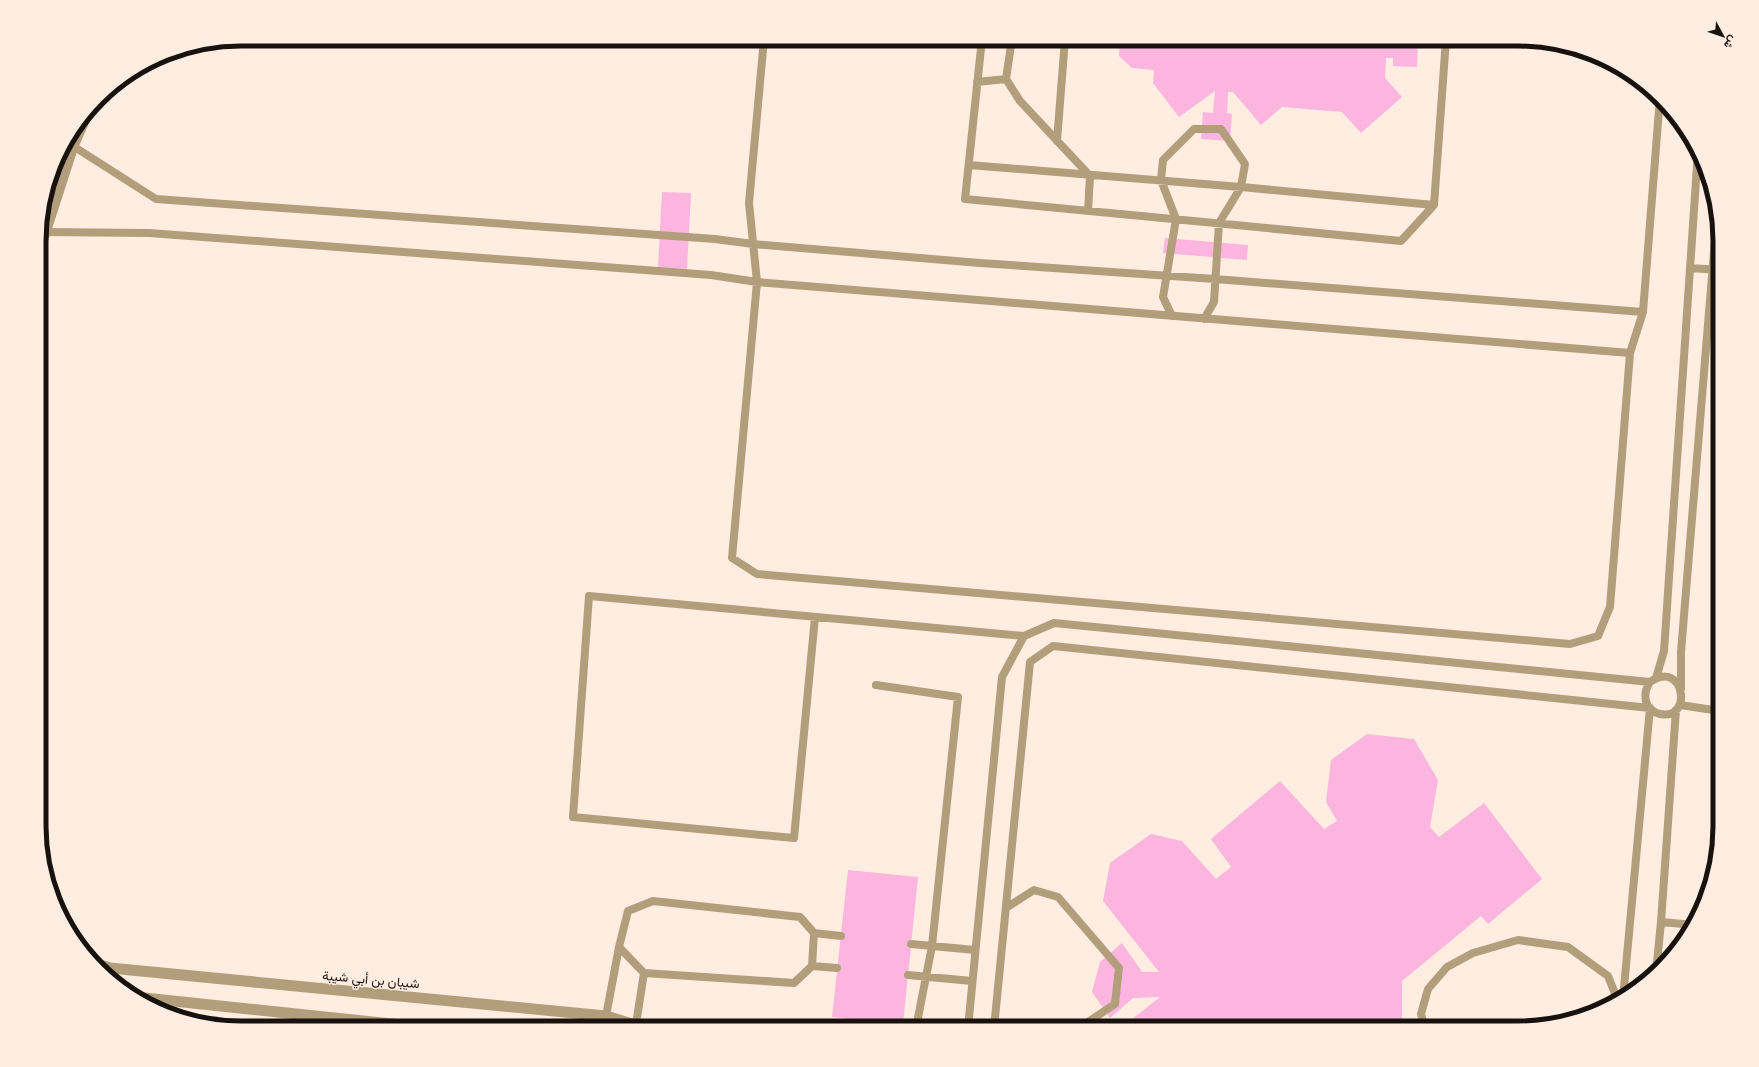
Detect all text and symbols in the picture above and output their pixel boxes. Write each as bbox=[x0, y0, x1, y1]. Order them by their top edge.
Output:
north arrow bbox=[1703, 16, 1743, 56]
text: ش bbox=[1721, 33, 1740, 52]
street label: شيبان بن أبي شيبة bbox=[321, 967, 420, 994]

